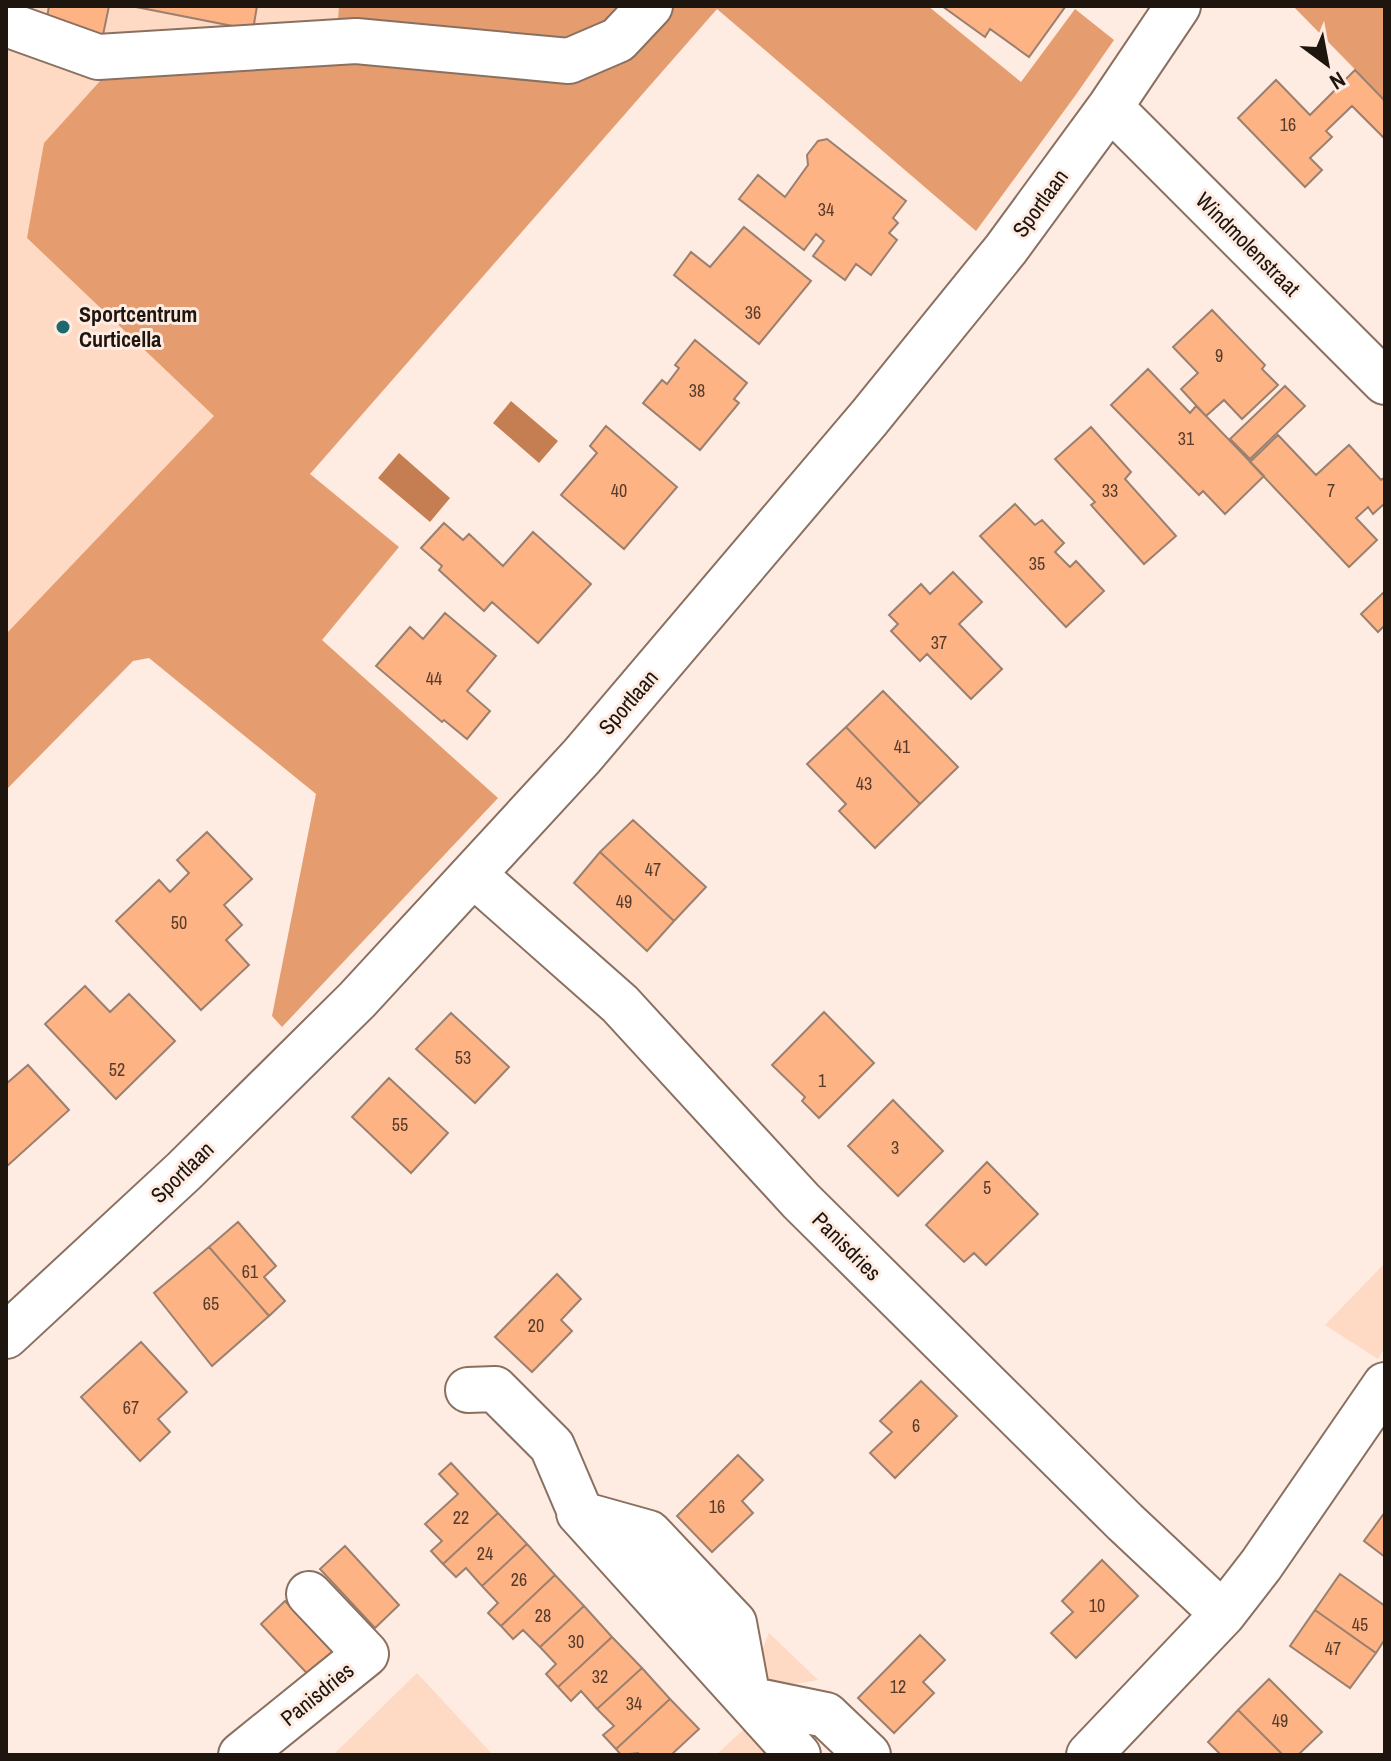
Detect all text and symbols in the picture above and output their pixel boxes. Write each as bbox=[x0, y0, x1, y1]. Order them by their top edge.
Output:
north arrow bbox=[1287, 24, 1367, 104]
text: N bbox=[1324, 65, 1351, 97]
house number: 16 bbox=[1280, 112, 1296, 137]
street label: Sportlaan bbox=[1005, 163, 1075, 243]
street label: Windmolenstraat bbox=[1189, 185, 1307, 303]
house number: 34 bbox=[818, 197, 834, 222]
place label: Sportcentrum Curticella bbox=[79, 299, 197, 354]
house number: 36 bbox=[745, 300, 761, 325]
marker: Sportcentrum Curticella bbox=[54, 318, 72, 336]
house number: 9 bbox=[1215, 343, 1223, 368]
house number: 38 bbox=[689, 378, 705, 403]
house number: 31 bbox=[1178, 426, 1195, 451]
house number: 40 bbox=[611, 478, 627, 503]
house number: 33 bbox=[1102, 478, 1118, 503]
house number: 7 bbox=[1327, 478, 1335, 503]
house number: 35 bbox=[1029, 551, 1045, 576]
house number: 37 bbox=[931, 630, 947, 655]
street label: Sportlaan bbox=[591, 663, 665, 741]
house number: 44 bbox=[426, 666, 442, 691]
house number: 41 bbox=[894, 734, 911, 759]
house number: 43 bbox=[856, 771, 872, 796]
house number: 47 bbox=[645, 857, 661, 882]
house number: 49 bbox=[616, 889, 632, 914]
house number: 50 bbox=[171, 910, 187, 935]
house number: 53 bbox=[455, 1045, 471, 1070]
house number: 52 bbox=[109, 1057, 125, 1082]
house number: 1 bbox=[818, 1068, 827, 1093]
house number: 55 bbox=[392, 1112, 408, 1137]
street label: Sportlaan bbox=[144, 1134, 220, 1210]
house number: 3 bbox=[891, 1135, 899, 1160]
house number: 5 bbox=[983, 1175, 991, 1200]
street label: Panisdries bbox=[806, 1205, 888, 1287]
house number: 61 bbox=[242, 1259, 259, 1284]
house number: 65 bbox=[203, 1291, 219, 1316]
house number: 20 bbox=[528, 1313, 544, 1338]
house number: 67 bbox=[123, 1395, 139, 1420]
house number: 6 bbox=[912, 1413, 920, 1438]
house number: 16 bbox=[709, 1494, 725, 1519]
house number: 22 bbox=[453, 1505, 469, 1530]
house number: 24 bbox=[477, 1541, 493, 1566]
house number: 26 bbox=[511, 1567, 527, 1592]
house number: 10 bbox=[1089, 1593, 1105, 1618]
house number: 28 bbox=[535, 1603, 551, 1628]
house number: 45 bbox=[1352, 1612, 1368, 1637]
house number: 30 bbox=[568, 1629, 584, 1654]
house number: 47 bbox=[1325, 1636, 1341, 1661]
street label: Panisdries bbox=[274, 1655, 360, 1733]
house number: 32 bbox=[592, 1664, 608, 1689]
house number: 12 bbox=[890, 1674, 906, 1699]
house number: 34 bbox=[626, 1691, 642, 1716]
house number: 49 bbox=[1272, 1708, 1288, 1733]

